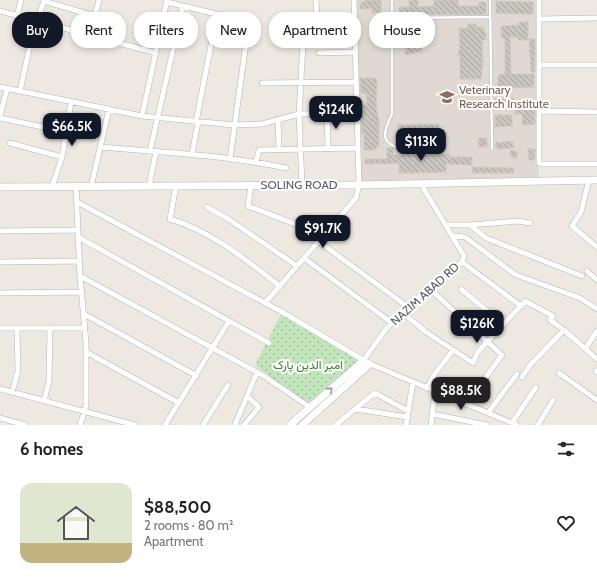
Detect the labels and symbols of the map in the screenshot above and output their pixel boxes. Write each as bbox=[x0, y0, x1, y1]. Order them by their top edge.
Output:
place label: Veterinary Research Institute bbox=[459, 82, 549, 111]
school or university icon: Veterinary Research Institute bbox=[438, 88, 456, 106]
pin: $124K bbox=[308, 96, 364, 130]
pin: $66.5K bbox=[39, 113, 105, 147]
pin: $113K bbox=[393, 128, 449, 162]
street label: SOLING ROAD bbox=[261, 177, 338, 192]
pin: $91.7K bbox=[290, 215, 356, 249]
street label: NAZIM ABAD RD bbox=[387, 259, 462, 328]
pin: $126K bbox=[449, 310, 505, 344]
park label: امیر الدین پارک bbox=[273, 357, 343, 373]
pin: $88.5K bbox=[428, 377, 494, 411]
one-way arrow bbox=[325, 387, 332, 394]

